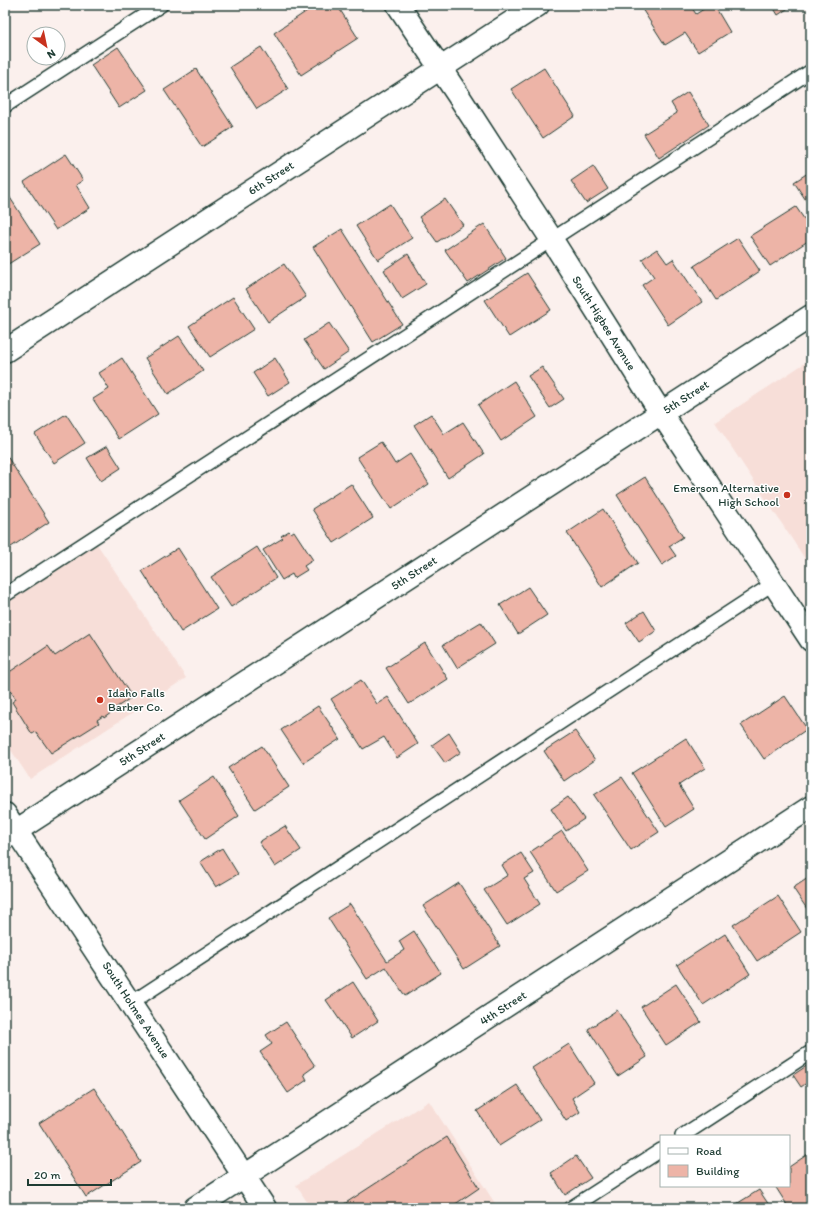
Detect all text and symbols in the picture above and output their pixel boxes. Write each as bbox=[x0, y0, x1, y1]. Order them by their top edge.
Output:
north arrow bbox=[26, 26, 66, 66]
text: N bbox=[45, 46, 58, 61]
street label: 6th Street bbox=[246, 158, 297, 198]
street label: South Higbee Avenue bbox=[569, 273, 639, 373]
street label: 5th Street bbox=[661, 377, 712, 417]
place label: Emerson Alternative High School bbox=[673, 481, 780, 509]
marker: Emerson Alternative High School bbox=[782, 490, 792, 500]
street label: 5th Street bbox=[389, 553, 440, 593]
place label: Idaho Falls Barber Co. bbox=[108, 686, 165, 714]
marker: Idaho Falls Barber Co. bbox=[95, 695, 105, 705]
street label: 5th Street bbox=[117, 729, 168, 769]
street label: South Holmes Avenue bbox=[99, 959, 173, 1061]
street label: 4th Street bbox=[477, 988, 529, 1028]
legend bbox=[660, 1135, 790, 1187]
text: Road bbox=[696, 1144, 722, 1158]
scale bar bbox=[28, 1161, 111, 1187]
text: Building bbox=[696, 1164, 740, 1178]
text: 20 m bbox=[34, 1168, 61, 1182]

